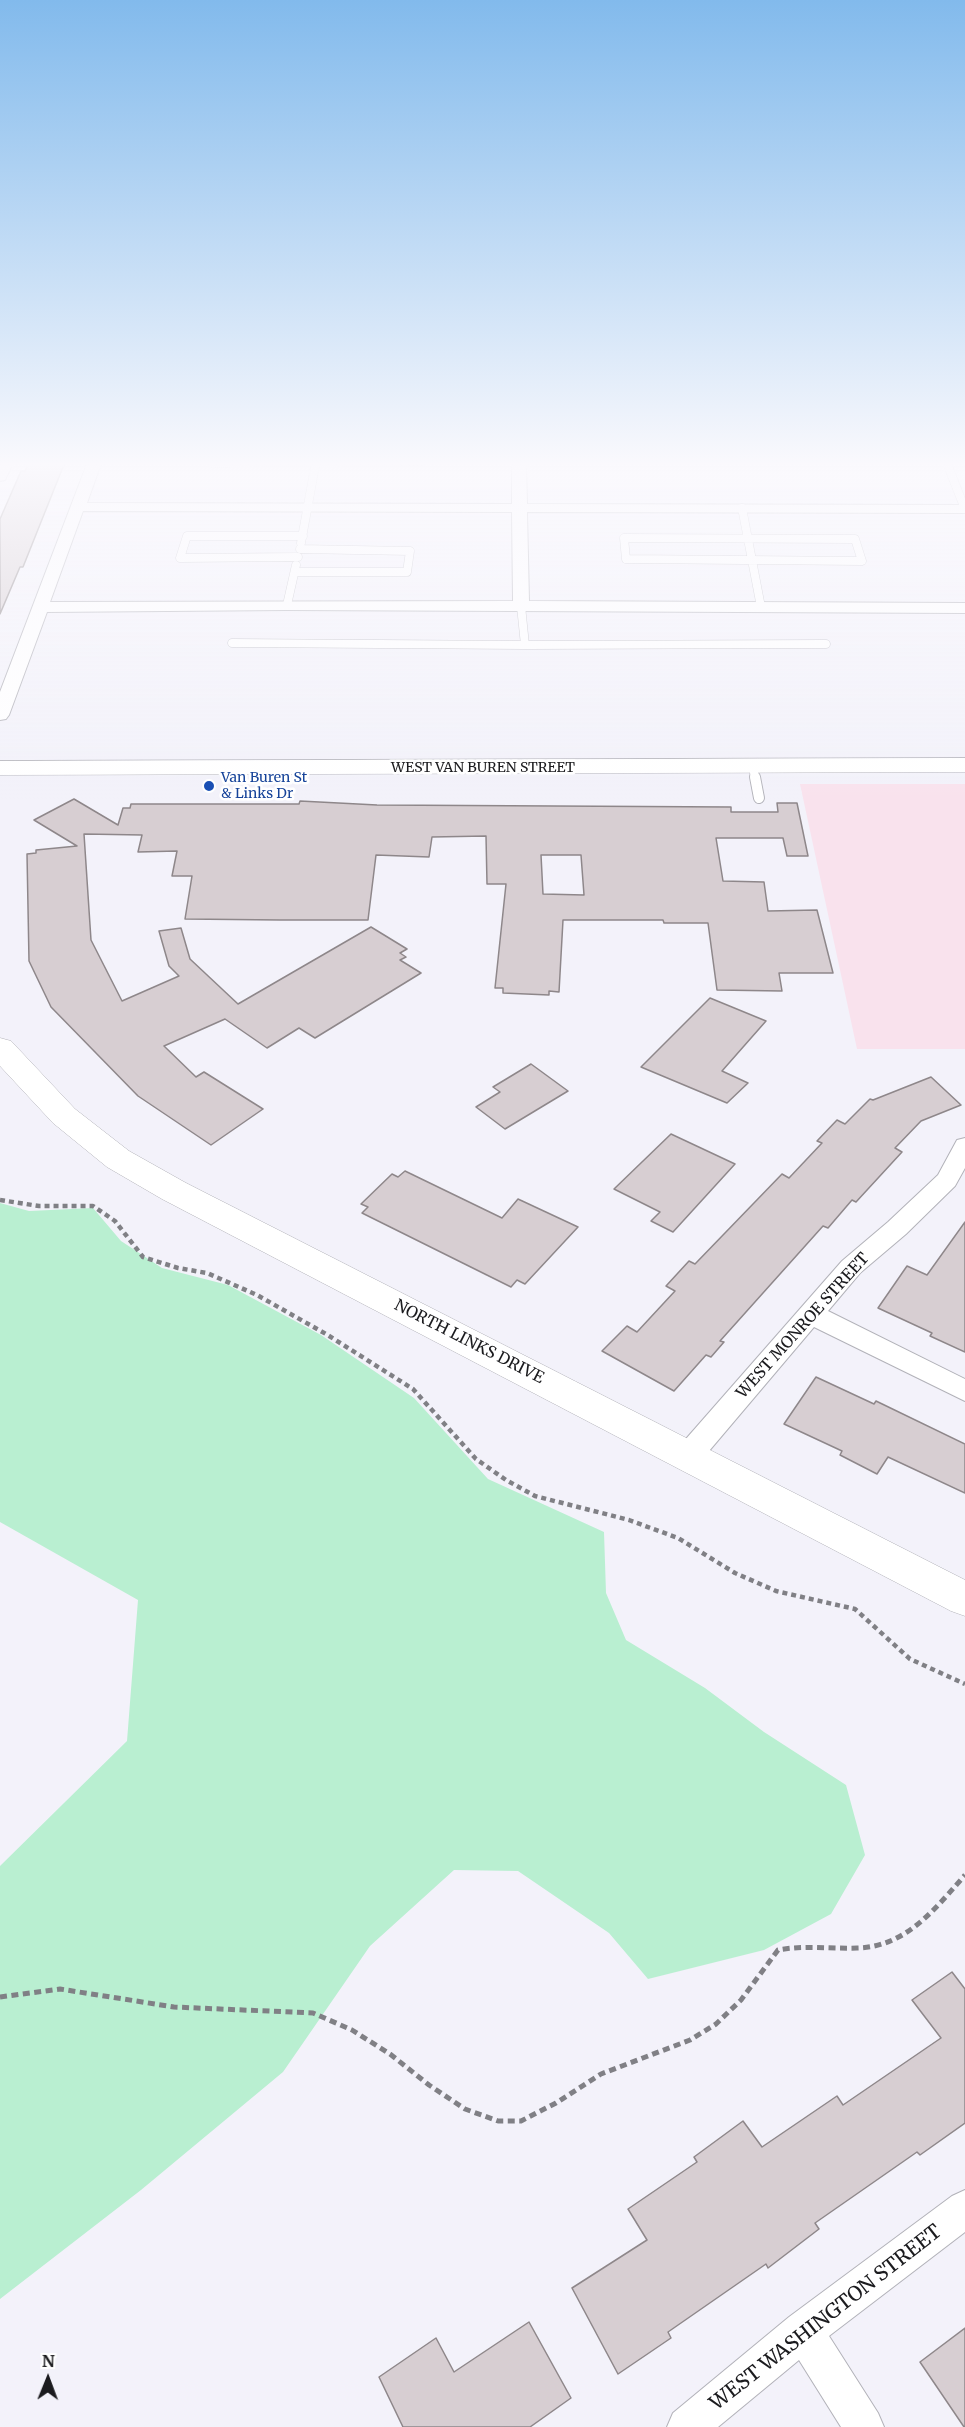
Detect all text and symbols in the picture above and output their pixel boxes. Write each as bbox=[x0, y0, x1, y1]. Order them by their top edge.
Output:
street label: WEST VAN BUREN STREET bbox=[391, 760, 575, 776]
place label: Van Buren St & Links Dr bbox=[221, 770, 307, 802]
marker: Van Buren St & Links Dr bbox=[202, 779, 216, 793]
street label: WEST MONROE STREET bbox=[733, 1249, 873, 1403]
street label: NORTH LINKS DRIVE bbox=[391, 1296, 547, 1388]
street label: WEST WASHINGTON STREET bbox=[705, 2220, 947, 2416]
north arrow bbox=[18, 2349, 78, 2409]
text: N bbox=[42, 2351, 55, 2371]

